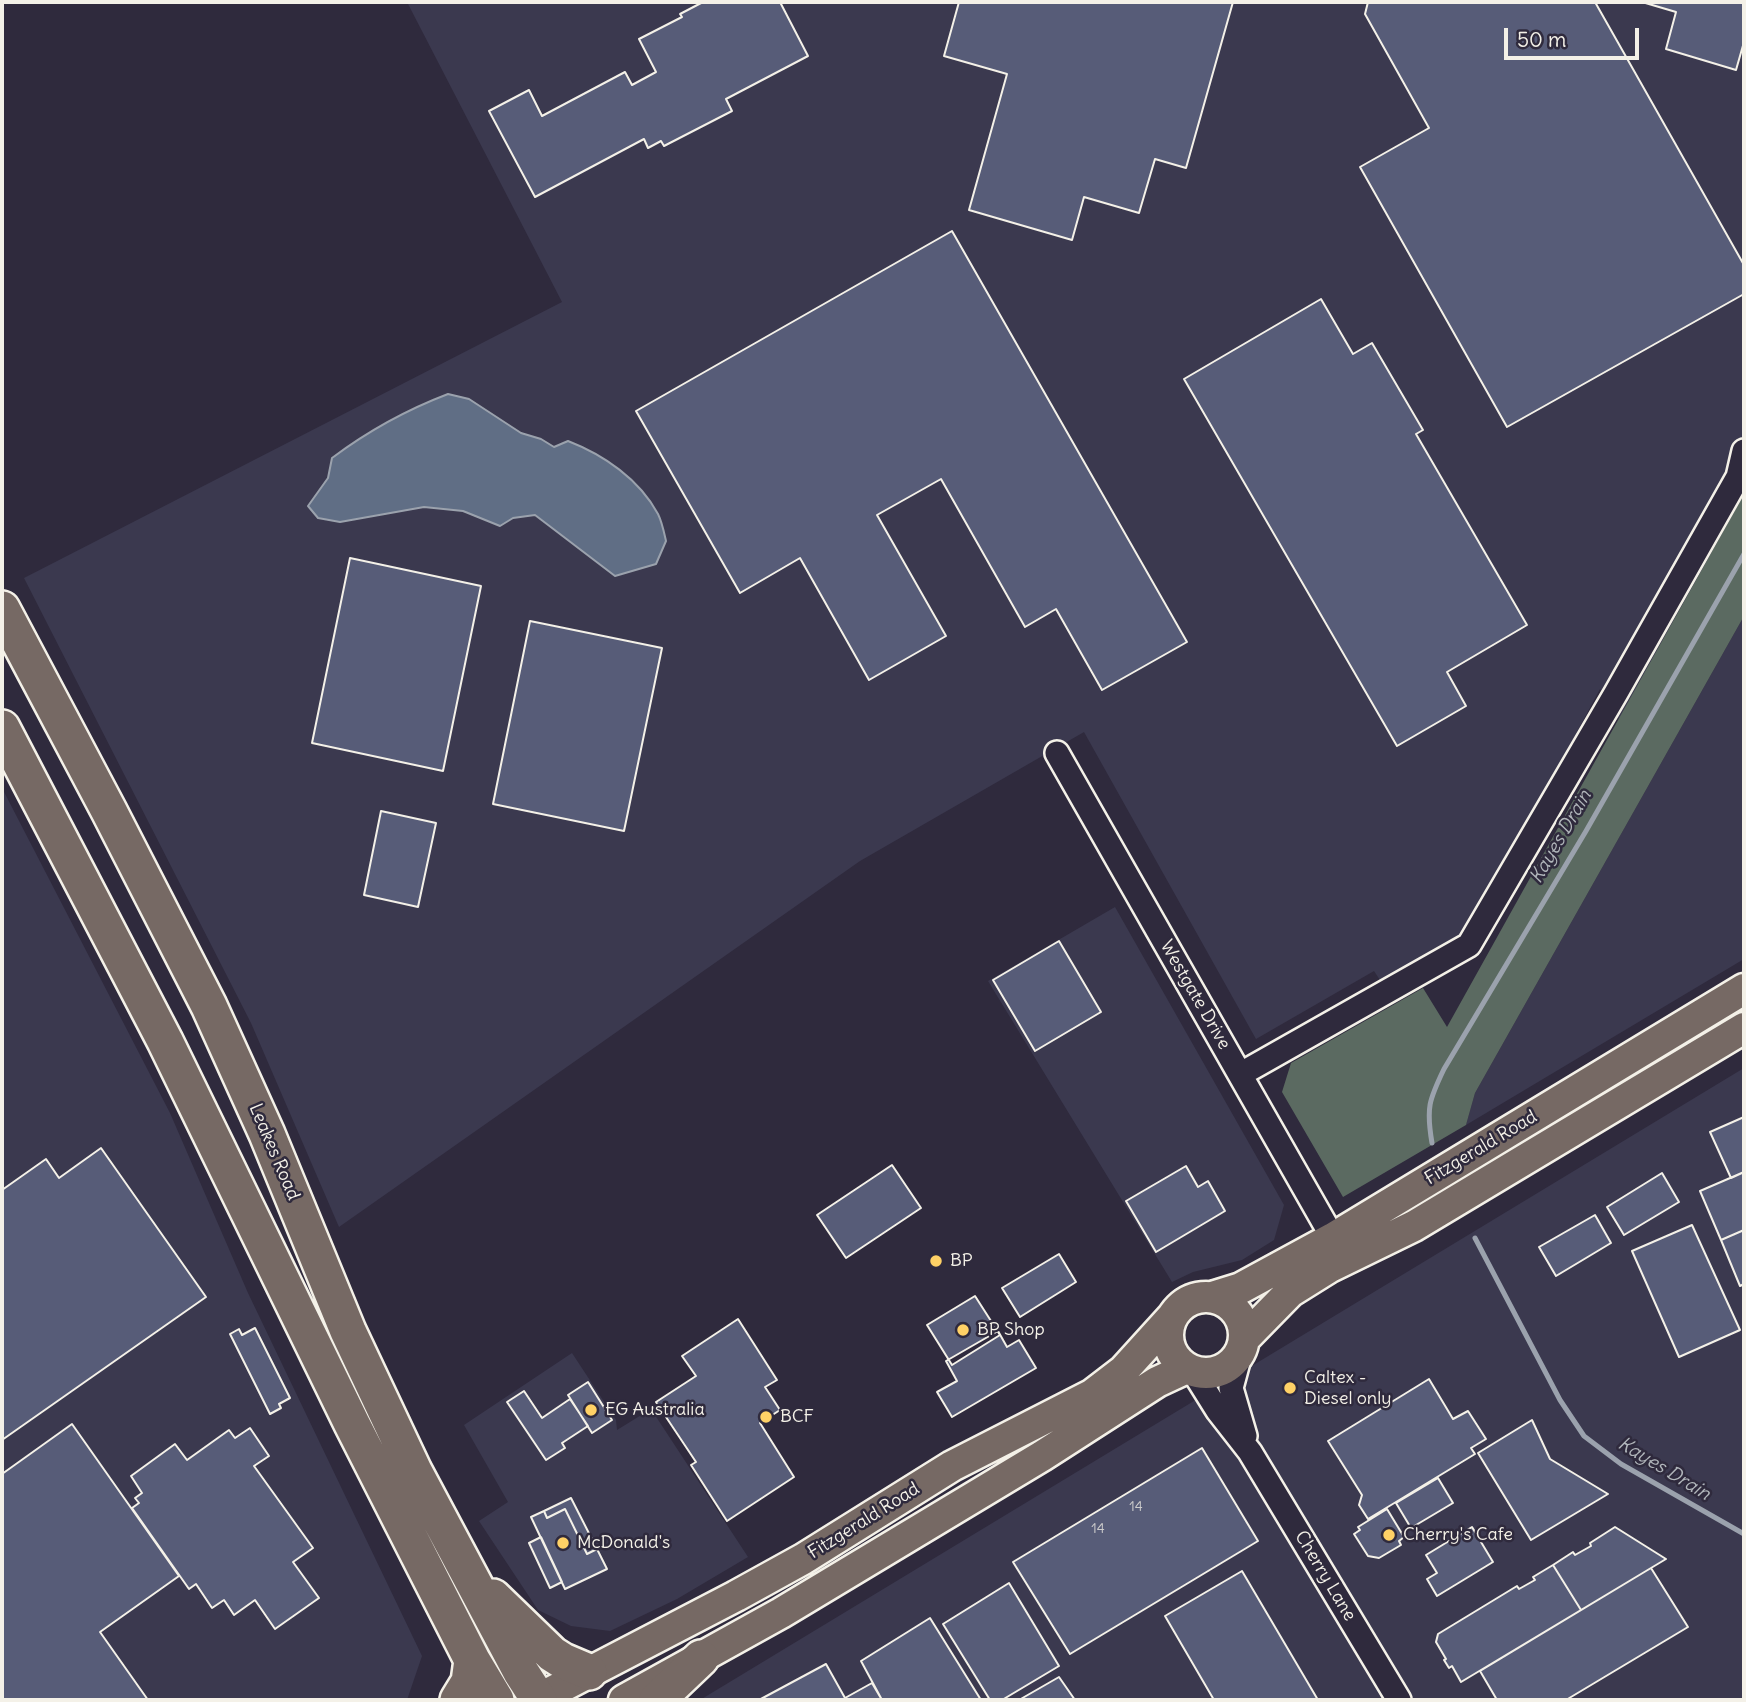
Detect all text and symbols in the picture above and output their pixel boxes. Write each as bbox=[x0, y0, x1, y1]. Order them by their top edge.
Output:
scale bar bbox=[1508, 14, 1643, 58]
text: 50 m bbox=[1517, 26, 1566, 53]
water label: Kayes Drain bbox=[1525, 786, 1597, 888]
street label: Westgate Drive bbox=[1155, 937, 1235, 1053]
street label: Leakes Road bbox=[244, 1101, 304, 1203]
street label: Fitzgerald Road bbox=[1421, 1106, 1541, 1190]
place label: BP bbox=[950, 1250, 973, 1272]
marker: BP bbox=[928, 1253, 944, 1269]
place label: BP Shop bbox=[977, 1319, 1045, 1341]
marker: BP Shop bbox=[955, 1322, 971, 1338]
place label: Caltex - Diesel only bbox=[1304, 1367, 1391, 1410]
marker: Caltex - Diesel only bbox=[1282, 1380, 1298, 1396]
place label: EG Australia bbox=[605, 1399, 705, 1421]
marker: EG Australia bbox=[583, 1402, 599, 1418]
place label: BCF bbox=[780, 1406, 814, 1428]
marker: BCF bbox=[758, 1409, 774, 1425]
water label: Kayes Drain bbox=[1614, 1433, 1714, 1505]
street label: Fitzgerald Road bbox=[804, 1478, 924, 1564]
house number: 14 bbox=[1129, 1499, 1143, 1515]
house number: 14 bbox=[1091, 1521, 1105, 1537]
place label: Cherry's Cafe bbox=[1403, 1524, 1513, 1546]
street label: Cherry Lane bbox=[1290, 1527, 1360, 1625]
marker: Cherry's Cafe bbox=[1381, 1527, 1397, 1543]
place label: McDonald's bbox=[577, 1532, 670, 1554]
marker: McDonald's bbox=[555, 1535, 571, 1551]

